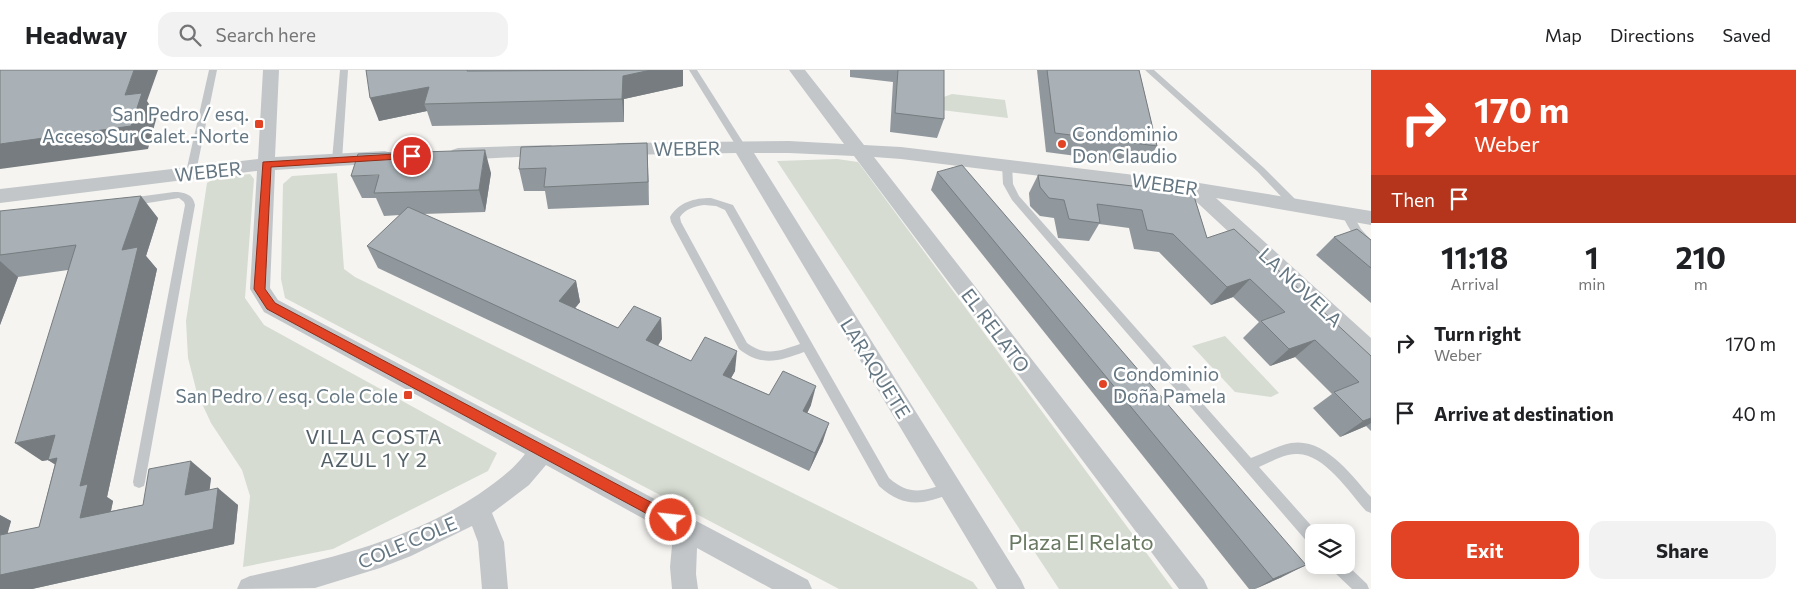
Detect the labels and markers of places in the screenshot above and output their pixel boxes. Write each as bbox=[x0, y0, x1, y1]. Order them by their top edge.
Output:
place label: San Pedro / esq. Acceso Sur Calet.-Norte bbox=[42, 102, 249, 147]
marker: San Pedro / esq. Acceso Sur Calet.-Norte bbox=[253, 118, 265, 130]
place label: Condominio Don Claudio bbox=[1072, 122, 1178, 167]
pin bbox=[391, 135, 433, 177]
marker: Condominio Don Claudio bbox=[1056, 138, 1068, 150]
place label: Condominio Doña Pamela bbox=[1113, 362, 1226, 407]
marker: Condominio Doña Pamela bbox=[1097, 378, 1109, 390]
place label: San Pedro / esq. Cole Cole bbox=[175, 384, 398, 407]
marker: San Pedro / esq. Cole Cole bbox=[402, 389, 414, 401]

